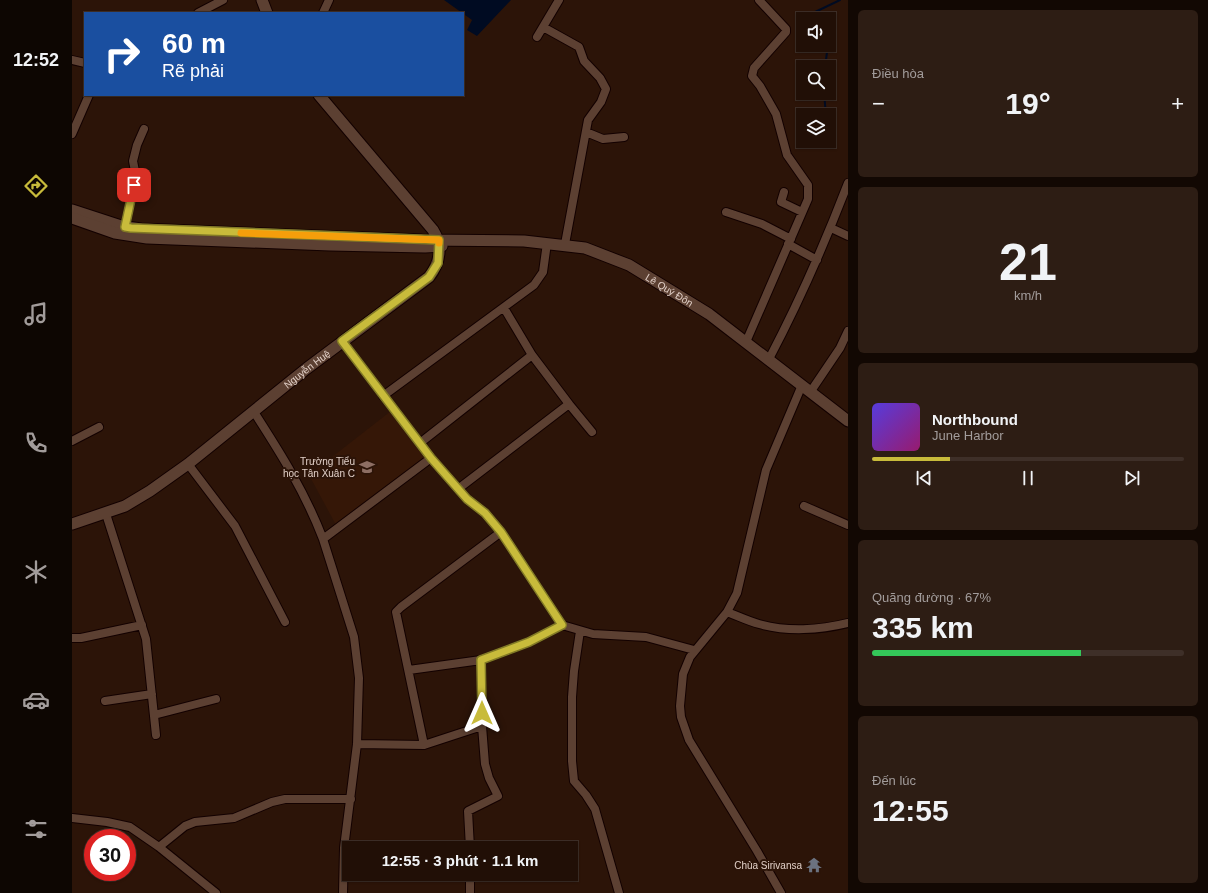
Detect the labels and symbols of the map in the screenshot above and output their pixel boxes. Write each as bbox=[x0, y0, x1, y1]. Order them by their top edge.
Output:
pin bbox=[117, 168, 151, 202]
street label: Lê Quý Đôn bbox=[644, 271, 695, 308]
street label: Nguyễn Huệ bbox=[281, 347, 333, 390]
place label: Trường Tiểu học Tân Xuân C bbox=[283, 456, 355, 479]
school or university icon: Trường Tiểu học Tân Xuân C bbox=[358, 458, 376, 476]
position arrow bbox=[461, 692, 503, 734]
speed limit sign: 30 bbox=[84, 829, 136, 881]
temple icon: Chùa Sirivansa bbox=[805, 856, 823, 874]
place label: Chùa Sirivansa bbox=[734, 860, 802, 871]

